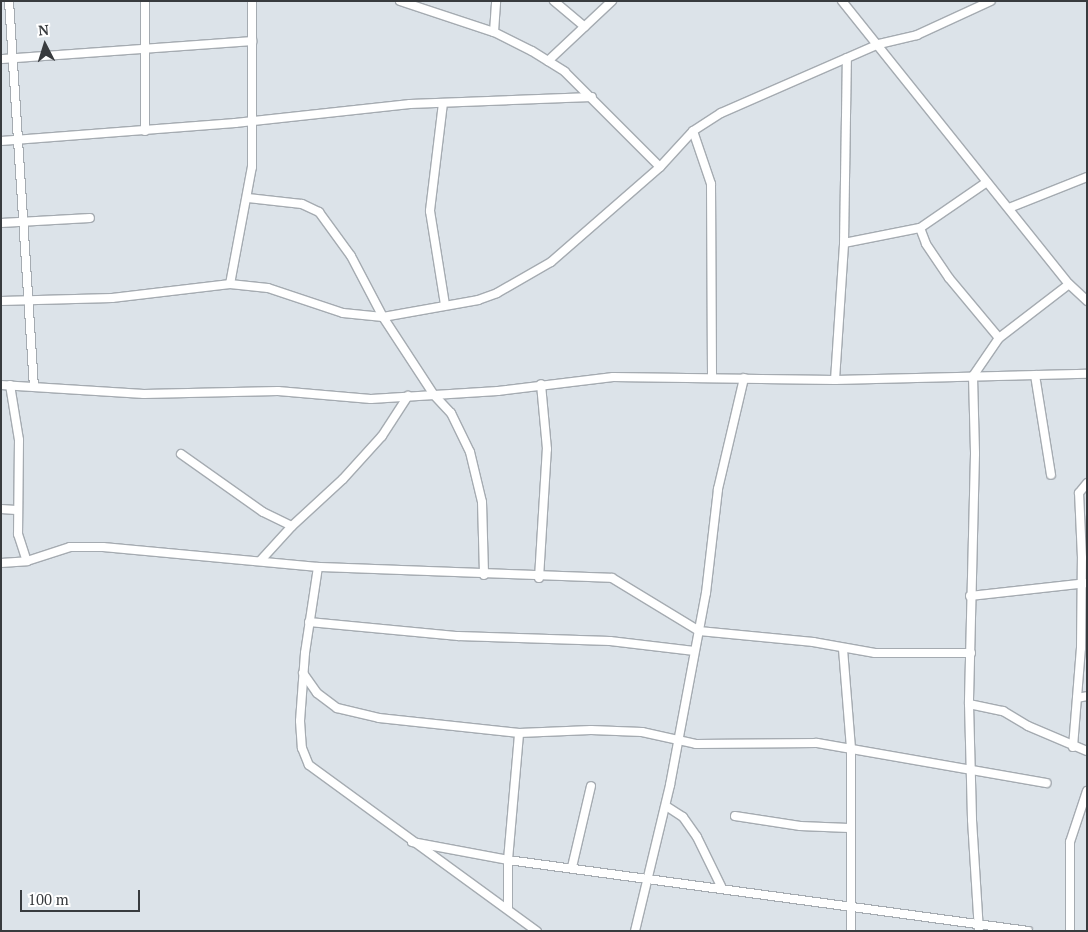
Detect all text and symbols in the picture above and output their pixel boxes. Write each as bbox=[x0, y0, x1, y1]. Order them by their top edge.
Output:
north arrow bbox=[20, 20, 70, 70]
text: N bbox=[38, 20, 50, 39]
scale bar bbox=[22, 880, 142, 912]
text: 100 m bbox=[28, 889, 69, 909]

